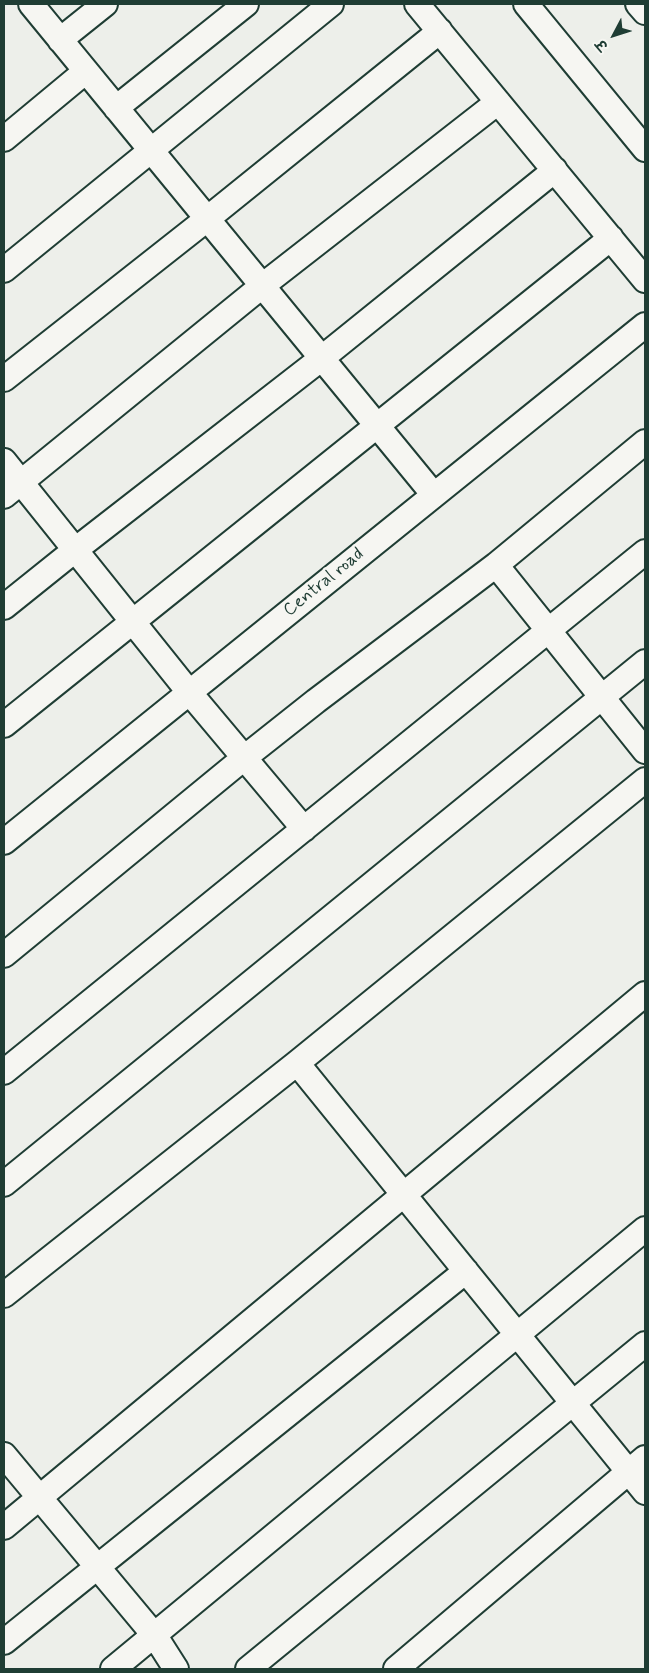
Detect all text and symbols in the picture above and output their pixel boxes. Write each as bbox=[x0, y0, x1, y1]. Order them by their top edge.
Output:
north arrow bbox=[589, 10, 639, 60]
text: उ bbox=[593, 35, 612, 54]
street label: Central road bbox=[279, 544, 369, 622]

